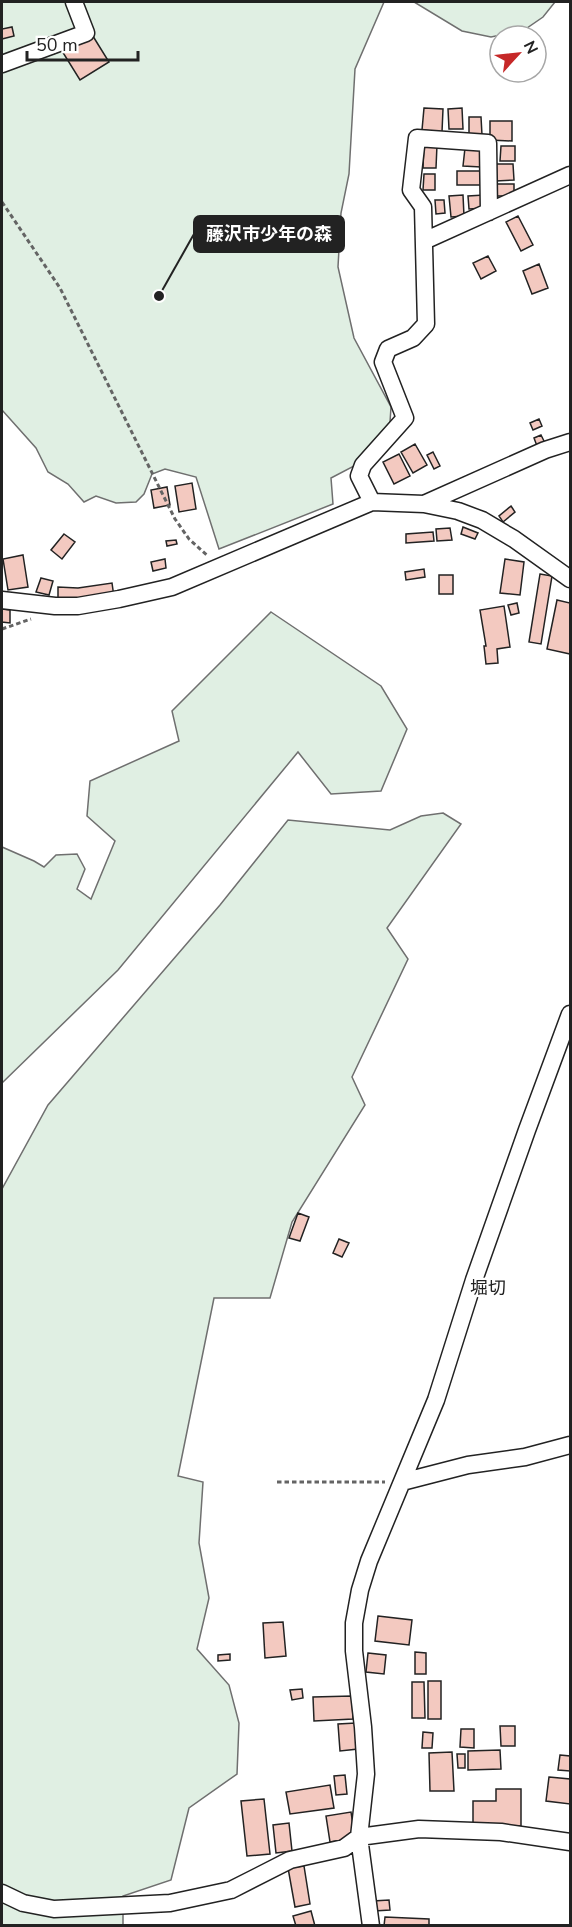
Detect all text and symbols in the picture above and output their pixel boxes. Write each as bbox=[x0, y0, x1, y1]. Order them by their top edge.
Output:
scale bar bbox=[27, 24, 138, 62]
north arrow bbox=[488, 24, 548, 84]
text: 50 m bbox=[36, 33, 78, 57]
text: N bbox=[518, 37, 543, 58]
callout: 藤沢市少年の森 bbox=[194, 216, 344, 252]
text: 藤沢市少年の森 bbox=[206, 222, 332, 246]
district label: 堀切 bbox=[470, 1276, 506, 1300]

